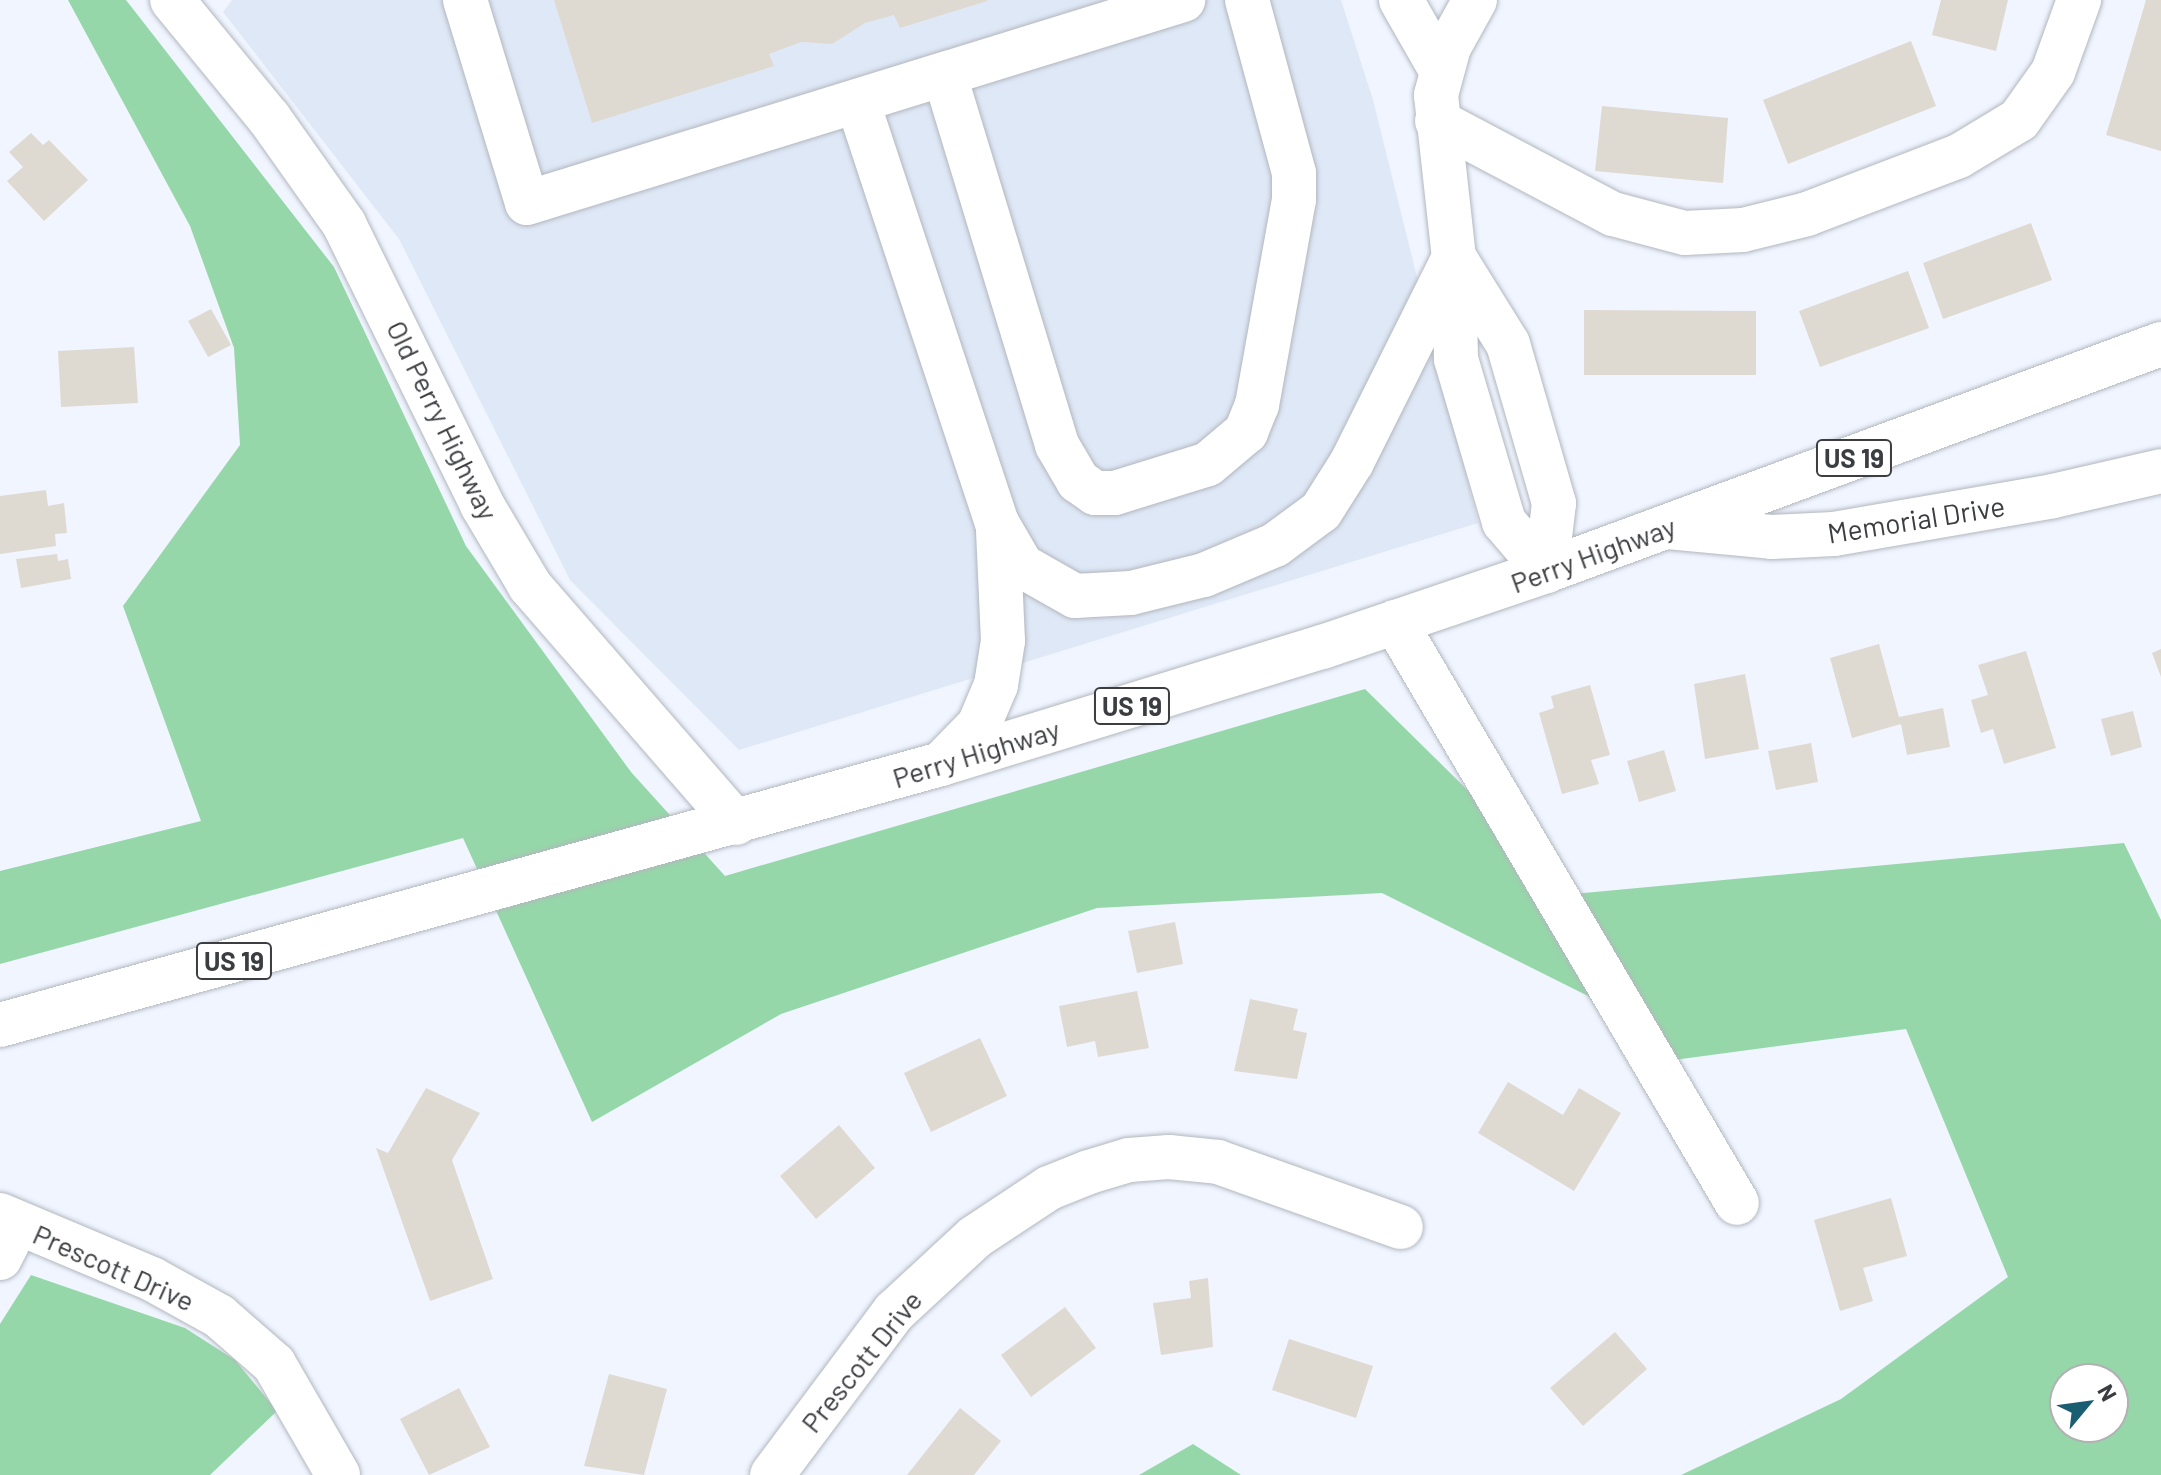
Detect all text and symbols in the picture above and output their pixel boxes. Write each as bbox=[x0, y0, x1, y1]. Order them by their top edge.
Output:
street label: Old Perry Highway bbox=[380, 315, 506, 525]
road number: US 19 bbox=[1814, 436, 1894, 480]
street label: Memorial Drive bbox=[1825, 488, 2007, 550]
street label: Perry Highway bbox=[1506, 509, 1680, 599]
road number: US 19 bbox=[1092, 684, 1172, 728]
street label: Perry Highway bbox=[888, 712, 1064, 794]
road number: US 19 bbox=[194, 939, 274, 983]
street label: Prescott Drive bbox=[28, 1217, 200, 1317]
street label: Prescott Drive bbox=[794, 1283, 928, 1439]
north arrow bbox=[2049, 1363, 2129, 1443]
text: N bbox=[2093, 1380, 2123, 1405]

